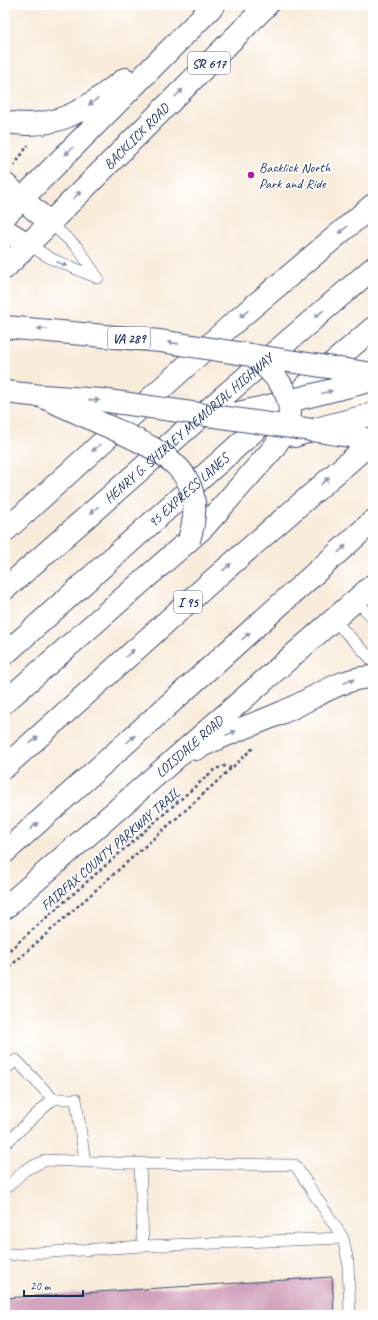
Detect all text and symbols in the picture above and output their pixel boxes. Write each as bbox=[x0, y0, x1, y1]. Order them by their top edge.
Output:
road number: SR 617 bbox=[188, 52, 230, 74]
one-way arrow bbox=[174, 88, 184, 98]
one-way arrow bbox=[88, 98, 98, 106]
street label: BACKLICK ROAD bbox=[100, 100, 174, 173]
one-way arrow bbox=[64, 146, 74, 156]
place label: Backlick North Park and Ride bbox=[259, 159, 331, 192]
marker: Backlick North Park and Ride bbox=[246, 170, 256, 180]
one-way arrow bbox=[73, 190, 82, 200]
one-way arrow bbox=[338, 225, 348, 234]
one-way arrow bbox=[57, 261, 69, 267]
one-way arrow bbox=[239, 309, 249, 318]
one-way arrow bbox=[314, 309, 324, 318]
one-way arrow bbox=[37, 326, 49, 333]
road number: VA 289 bbox=[108, 327, 150, 349]
one-way arrow bbox=[167, 340, 179, 346]
street label: HENRY G. SHIRLEY MEMORIAL HIGHWAY bbox=[101, 349, 278, 507]
one-way arrow bbox=[321, 389, 333, 395]
one-way arrow bbox=[88, 396, 100, 403]
one-way arrow bbox=[91, 443, 101, 453]
street label: 95 EXPRESS LANES bbox=[145, 448, 234, 531]
one-way arrow bbox=[320, 477, 331, 486]
one-way arrow bbox=[89, 505, 100, 514]
one-way arrow bbox=[337, 545, 348, 554]
one-way arrow bbox=[223, 563, 232, 572]
road number: I 95 bbox=[174, 591, 202, 613]
one-way arrow bbox=[240, 632, 251, 641]
one-way arrow bbox=[125, 649, 136, 658]
one-way arrow bbox=[344, 677, 356, 683]
street label: LOISDALE ROAD bbox=[152, 711, 228, 781]
one-way arrow bbox=[225, 730, 237, 736]
one-way arrow bbox=[126, 734, 136, 744]
one-way arrow bbox=[29, 736, 39, 745]
street label: FAIRFAX COUNTY PARKWAY TRAIL bbox=[37, 784, 184, 914]
one-way arrow bbox=[29, 821, 39, 831]
scale bar bbox=[24, 1272, 83, 1298]
text: 20 m bbox=[30, 1278, 52, 1294]

